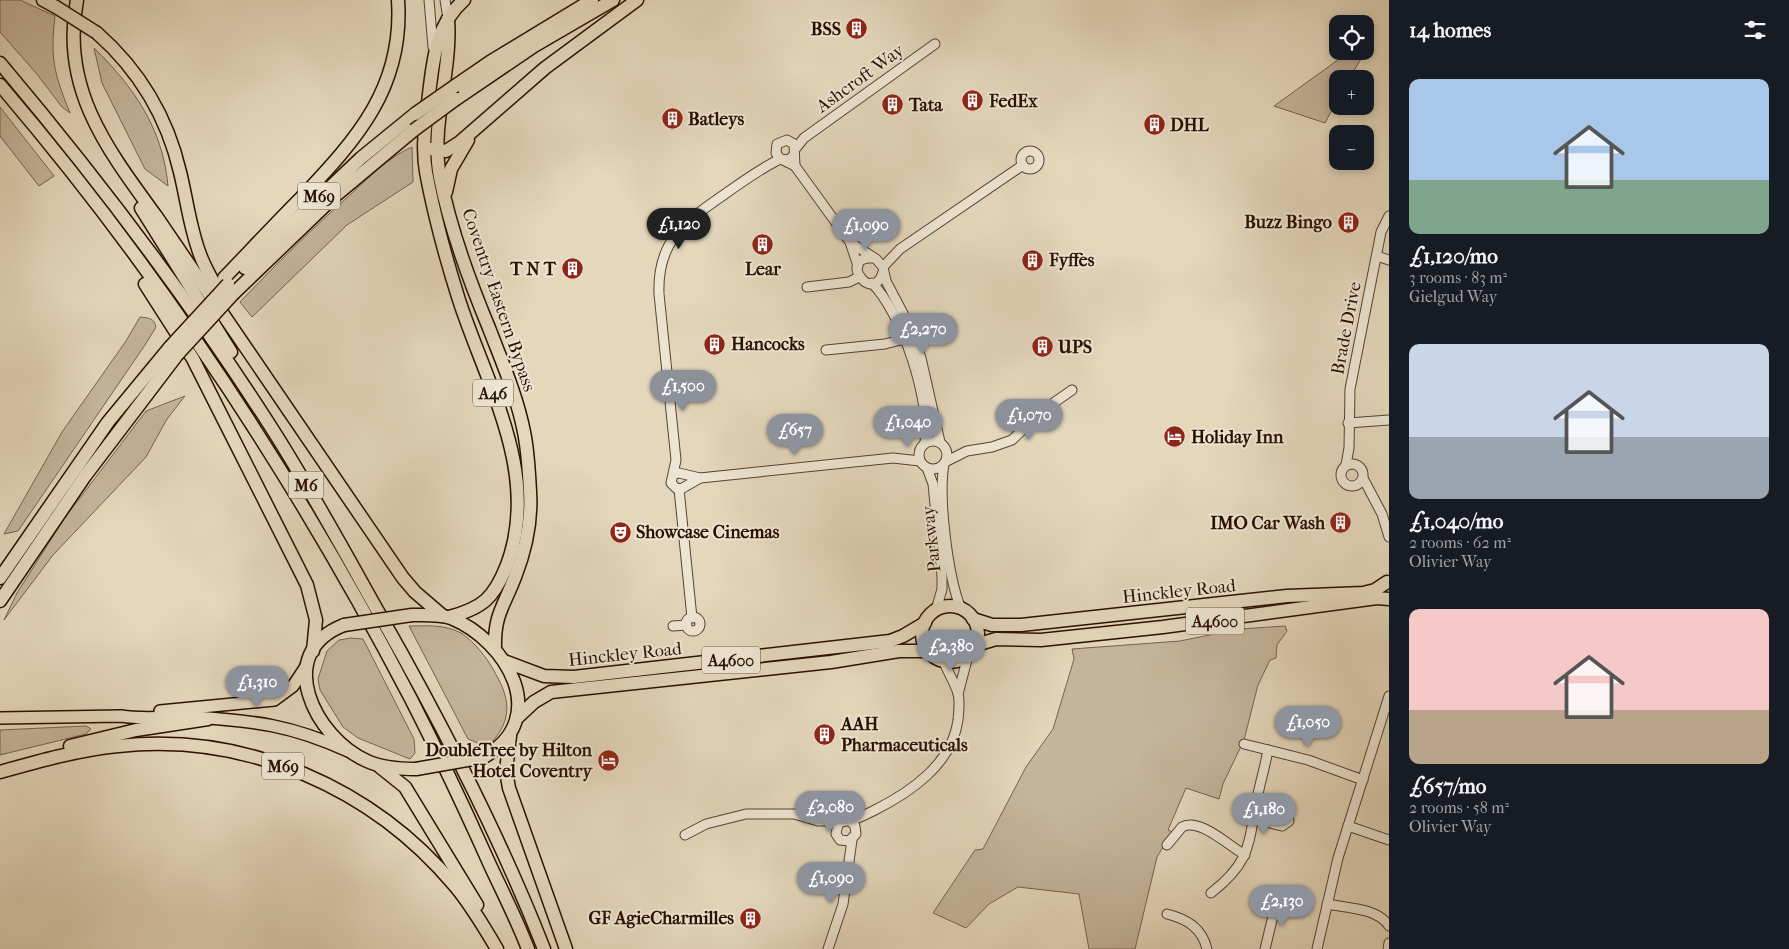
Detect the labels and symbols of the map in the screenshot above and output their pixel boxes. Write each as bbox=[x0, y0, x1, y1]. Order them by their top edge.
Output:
building icon: BSS bbox=[845, 17, 869, 41]
place label: BSS bbox=[811, 19, 841, 40]
street label: Ashcroft Way bbox=[812, 39, 909, 118]
building icon: FedEx bbox=[961, 89, 985, 113]
place label: FedEx bbox=[988, 91, 1038, 112]
building icon: Tata bbox=[881, 93, 905, 117]
place label: Tata bbox=[908, 95, 943, 116]
building icon: Batleys bbox=[660, 107, 684, 131]
place label: Batleys bbox=[688, 109, 744, 130]
building icon: DHL bbox=[1142, 113, 1166, 137]
place label: DHL bbox=[1170, 115, 1210, 136]
road number: M69 bbox=[298, 182, 340, 210]
street label: Coventry Eastern Bypass bbox=[457, 206, 540, 395]
pin: £1,120 bbox=[638, 208, 720, 250]
pin: £1,090 bbox=[825, 208, 907, 251]
building icon: Buzz Bingo bbox=[1336, 210, 1360, 234]
place label: Buzz Bingo bbox=[1244, 212, 1332, 233]
building icon: Lear bbox=[751, 232, 775, 256]
building icon: Fyffes bbox=[1021, 248, 1045, 272]
place label: Fyffes bbox=[1048, 250, 1095, 271]
building icon: T N T bbox=[560, 257, 584, 281]
place label: T N T bbox=[509, 259, 557, 280]
place label: Lear bbox=[745, 259, 781, 280]
street label: Brade Drive bbox=[1327, 280, 1366, 376]
pin: £2,270 bbox=[882, 312, 964, 355]
building icon: Hancocks bbox=[703, 332, 727, 356]
place label: Hancocks bbox=[731, 334, 805, 355]
building icon: UPS bbox=[1030, 335, 1054, 359]
place label: UPS bbox=[1057, 337, 1092, 358]
pin: £1,500 bbox=[642, 370, 724, 412]
road number: A46 bbox=[473, 379, 513, 406]
pin: £1,070 bbox=[988, 398, 1070, 441]
pin: £1,040 bbox=[867, 406, 949, 448]
pin: £657 bbox=[765, 414, 825, 456]
hotel icon: Holiday Inn bbox=[1163, 425, 1187, 449]
place label: Holiday Inn bbox=[1191, 427, 1284, 448]
road number: M6 bbox=[288, 472, 324, 498]
street label: Parkway bbox=[917, 503, 945, 573]
building icon: IMO Car Wash bbox=[1329, 511, 1353, 535]
place label: IMO Car Wash bbox=[1210, 513, 1326, 534]
theatre icon: Showcase Cinemas bbox=[608, 520, 632, 544]
place label: Showcase Cinemas bbox=[636, 522, 780, 543]
street label: Hinckley Road bbox=[1121, 575, 1237, 608]
road number: A4600 bbox=[1186, 608, 1244, 634]
pin: £2,380 bbox=[910, 630, 992, 672]
street label: Hinckley Road bbox=[567, 638, 683, 671]
road number: A4600 bbox=[702, 646, 760, 674]
pin: £1,310 bbox=[216, 666, 298, 708]
pin: £1,050 bbox=[1267, 706, 1349, 748]
place label: AAH Pharmaceuticals bbox=[840, 714, 968, 756]
building icon: AAH Pharmaceuticals bbox=[813, 722, 837, 746]
place label: DoubleTree by Hilton Hotel Coventry bbox=[425, 740, 593, 782]
hotel icon: DoubleTree by Hilton Hotel Coventry bbox=[596, 748, 620, 772]
road number: M69 bbox=[262, 752, 304, 779]
pin: £2,080 bbox=[789, 790, 871, 833]
pin: £1,180 bbox=[1223, 792, 1305, 835]
pin: £1,090 bbox=[790, 862, 872, 904]
pin: £2,130 bbox=[1241, 884, 1323, 927]
building icon: GF AgieCharmilles bbox=[738, 906, 762, 930]
place label: GF AgieCharmilles bbox=[588, 908, 734, 929]

